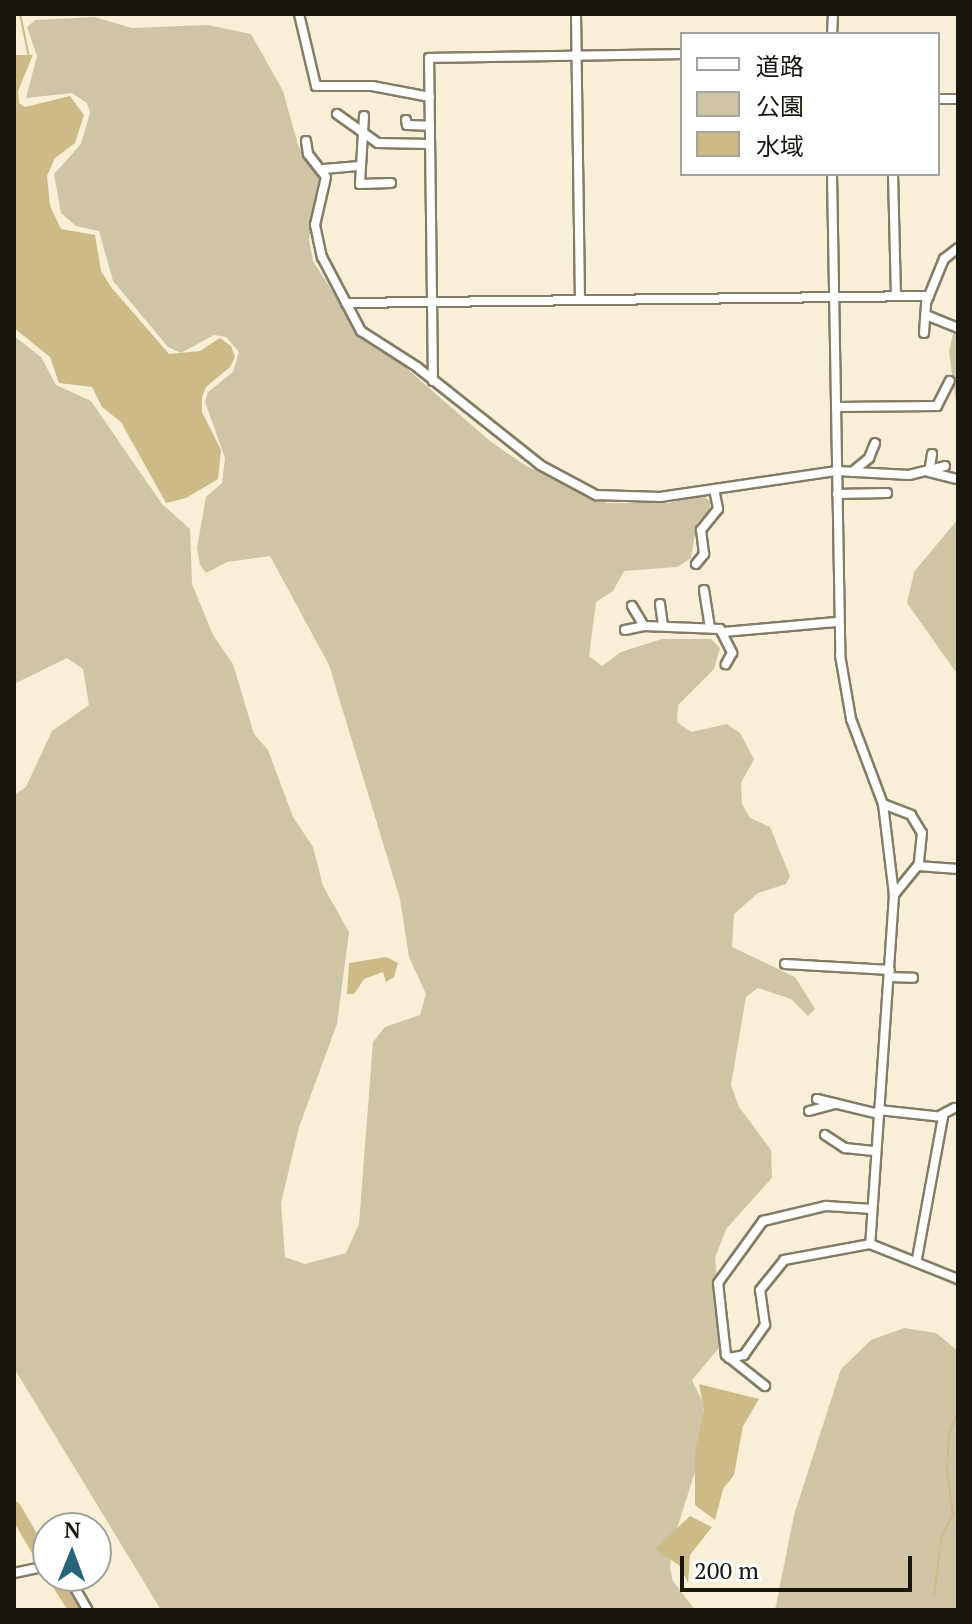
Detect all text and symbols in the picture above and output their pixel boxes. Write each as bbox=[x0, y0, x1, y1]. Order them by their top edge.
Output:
legend bbox=[680, 32, 940, 176]
text: 道路 bbox=[756, 50, 804, 82]
text: 公園 bbox=[756, 90, 804, 122]
text: 水域 bbox=[756, 130, 804, 162]
north arrow bbox=[32, 1512, 112, 1592]
text: N bbox=[64, 1515, 81, 1544]
scale bar bbox=[684, 1540, 916, 1590]
text: 200 m bbox=[694, 1554, 759, 1586]

